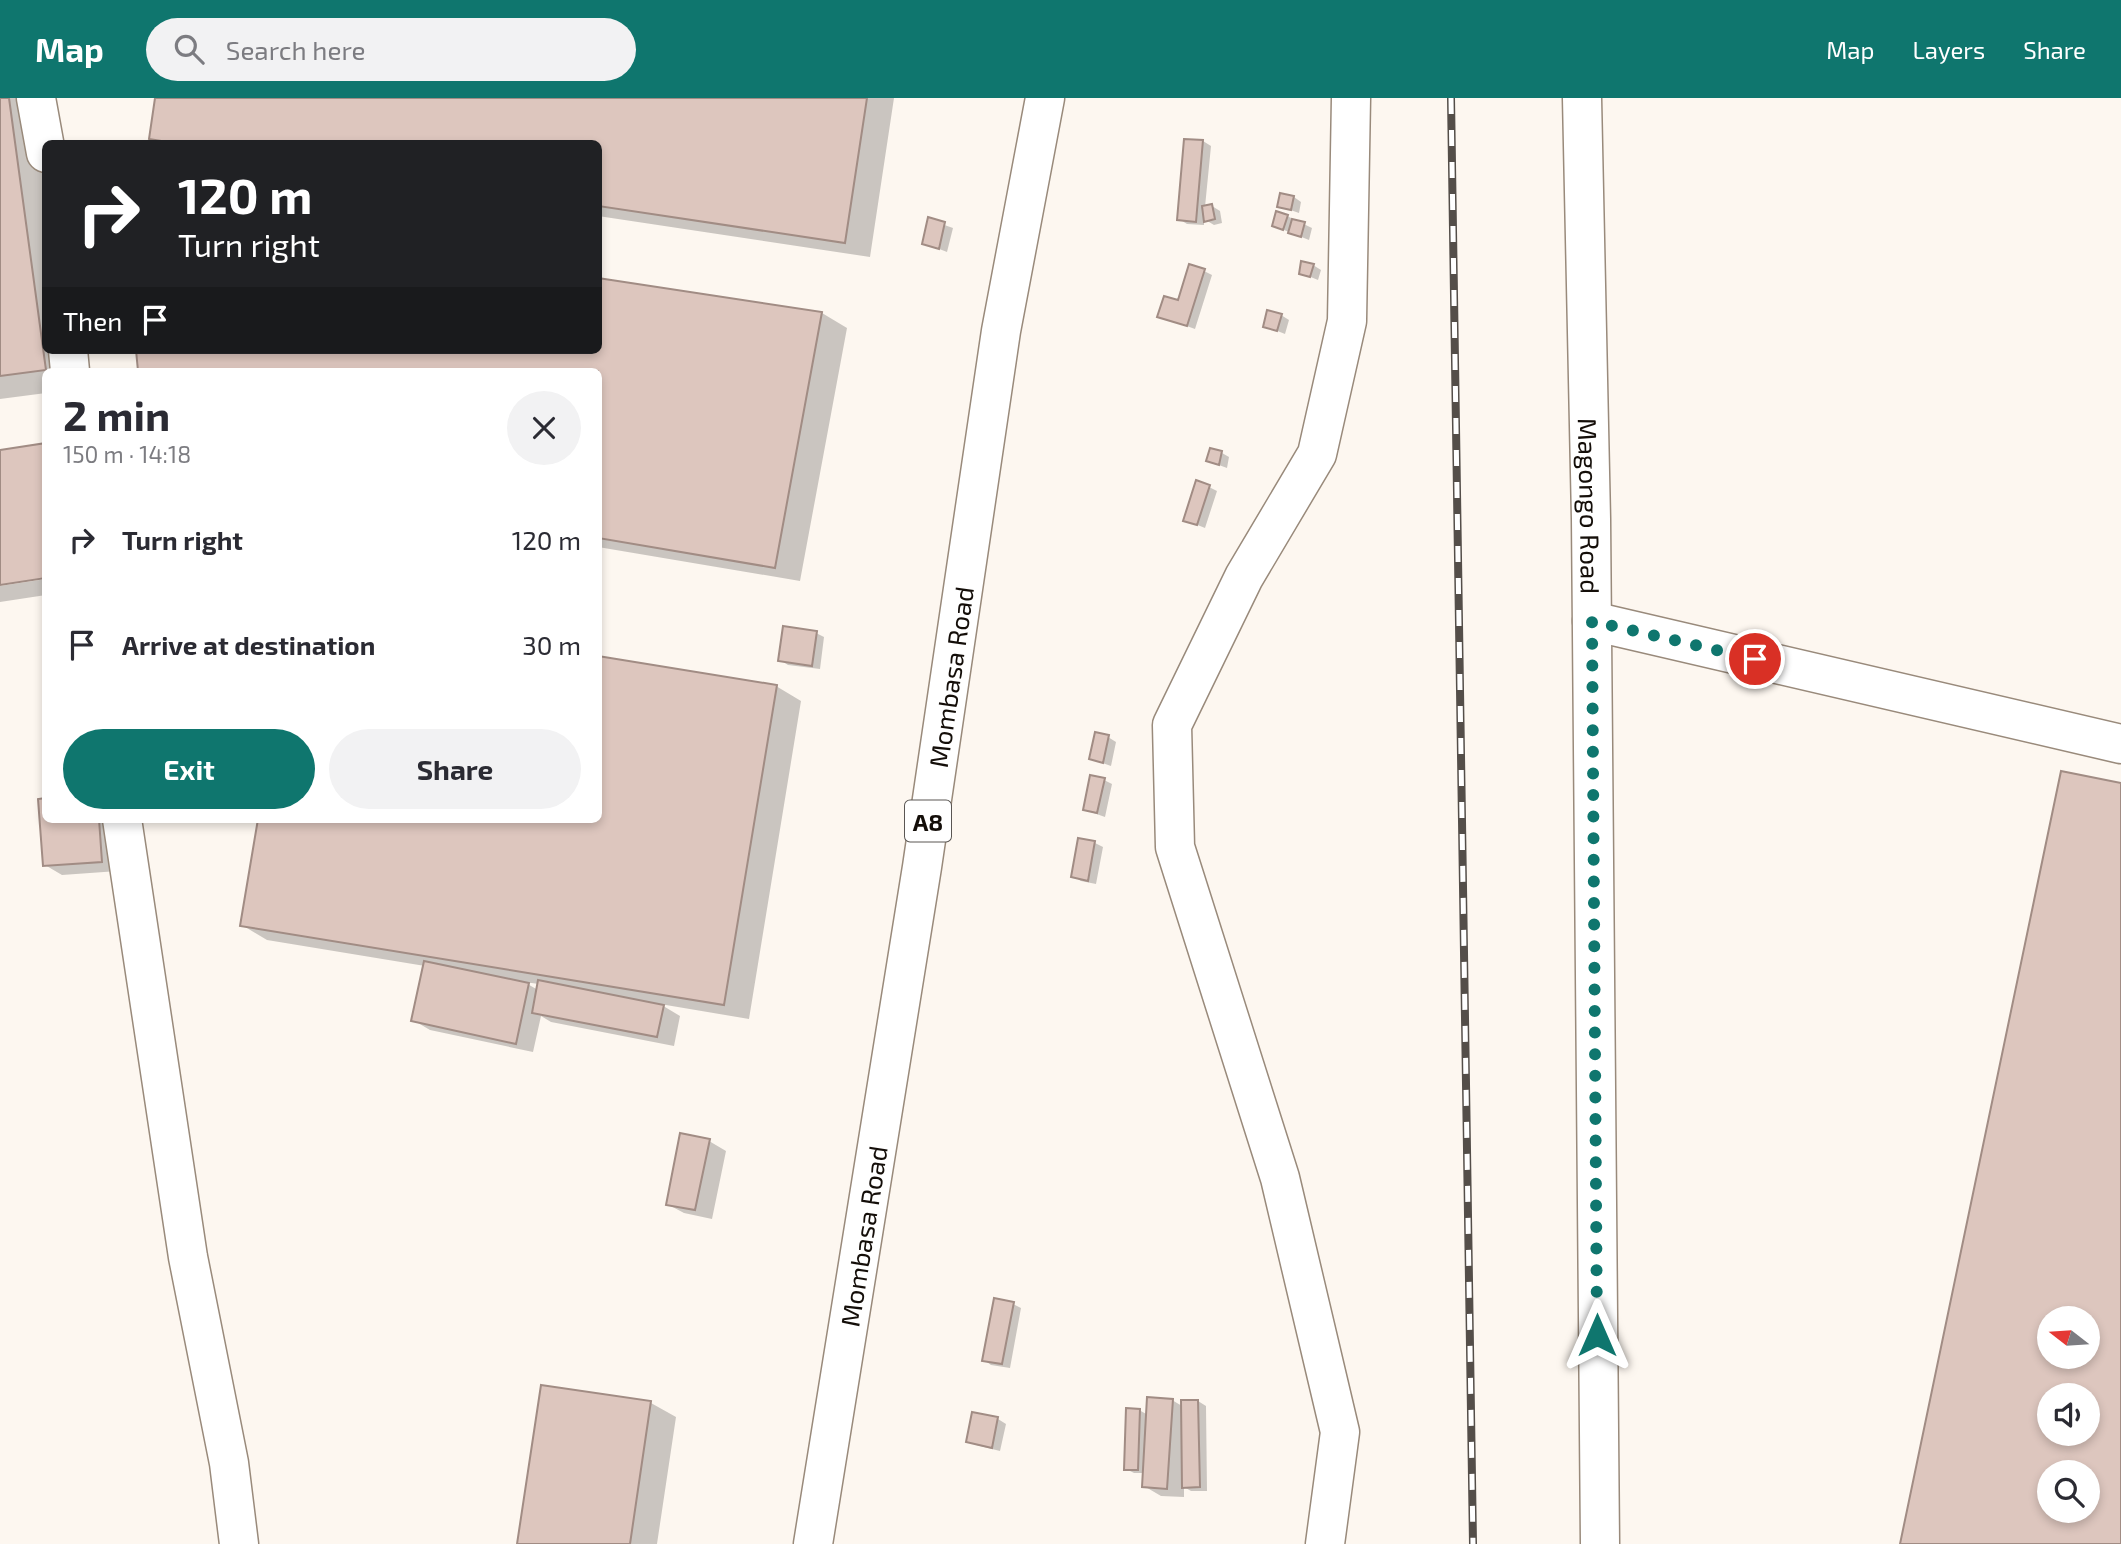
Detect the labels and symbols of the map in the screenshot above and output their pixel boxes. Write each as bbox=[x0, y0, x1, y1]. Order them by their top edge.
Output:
street label: Magongo Road bbox=[1573, 417, 1607, 594]
street label: Mombasa Road bbox=[921, 584, 979, 769]
pin bbox=[1725, 629, 1785, 689]
road number: A8 bbox=[905, 800, 951, 842]
street label: Mombasa Road bbox=[833, 1143, 892, 1329]
position arrow bbox=[1560, 1298, 1634, 1372]
north arrow bbox=[2037, 1306, 2100, 1368]

